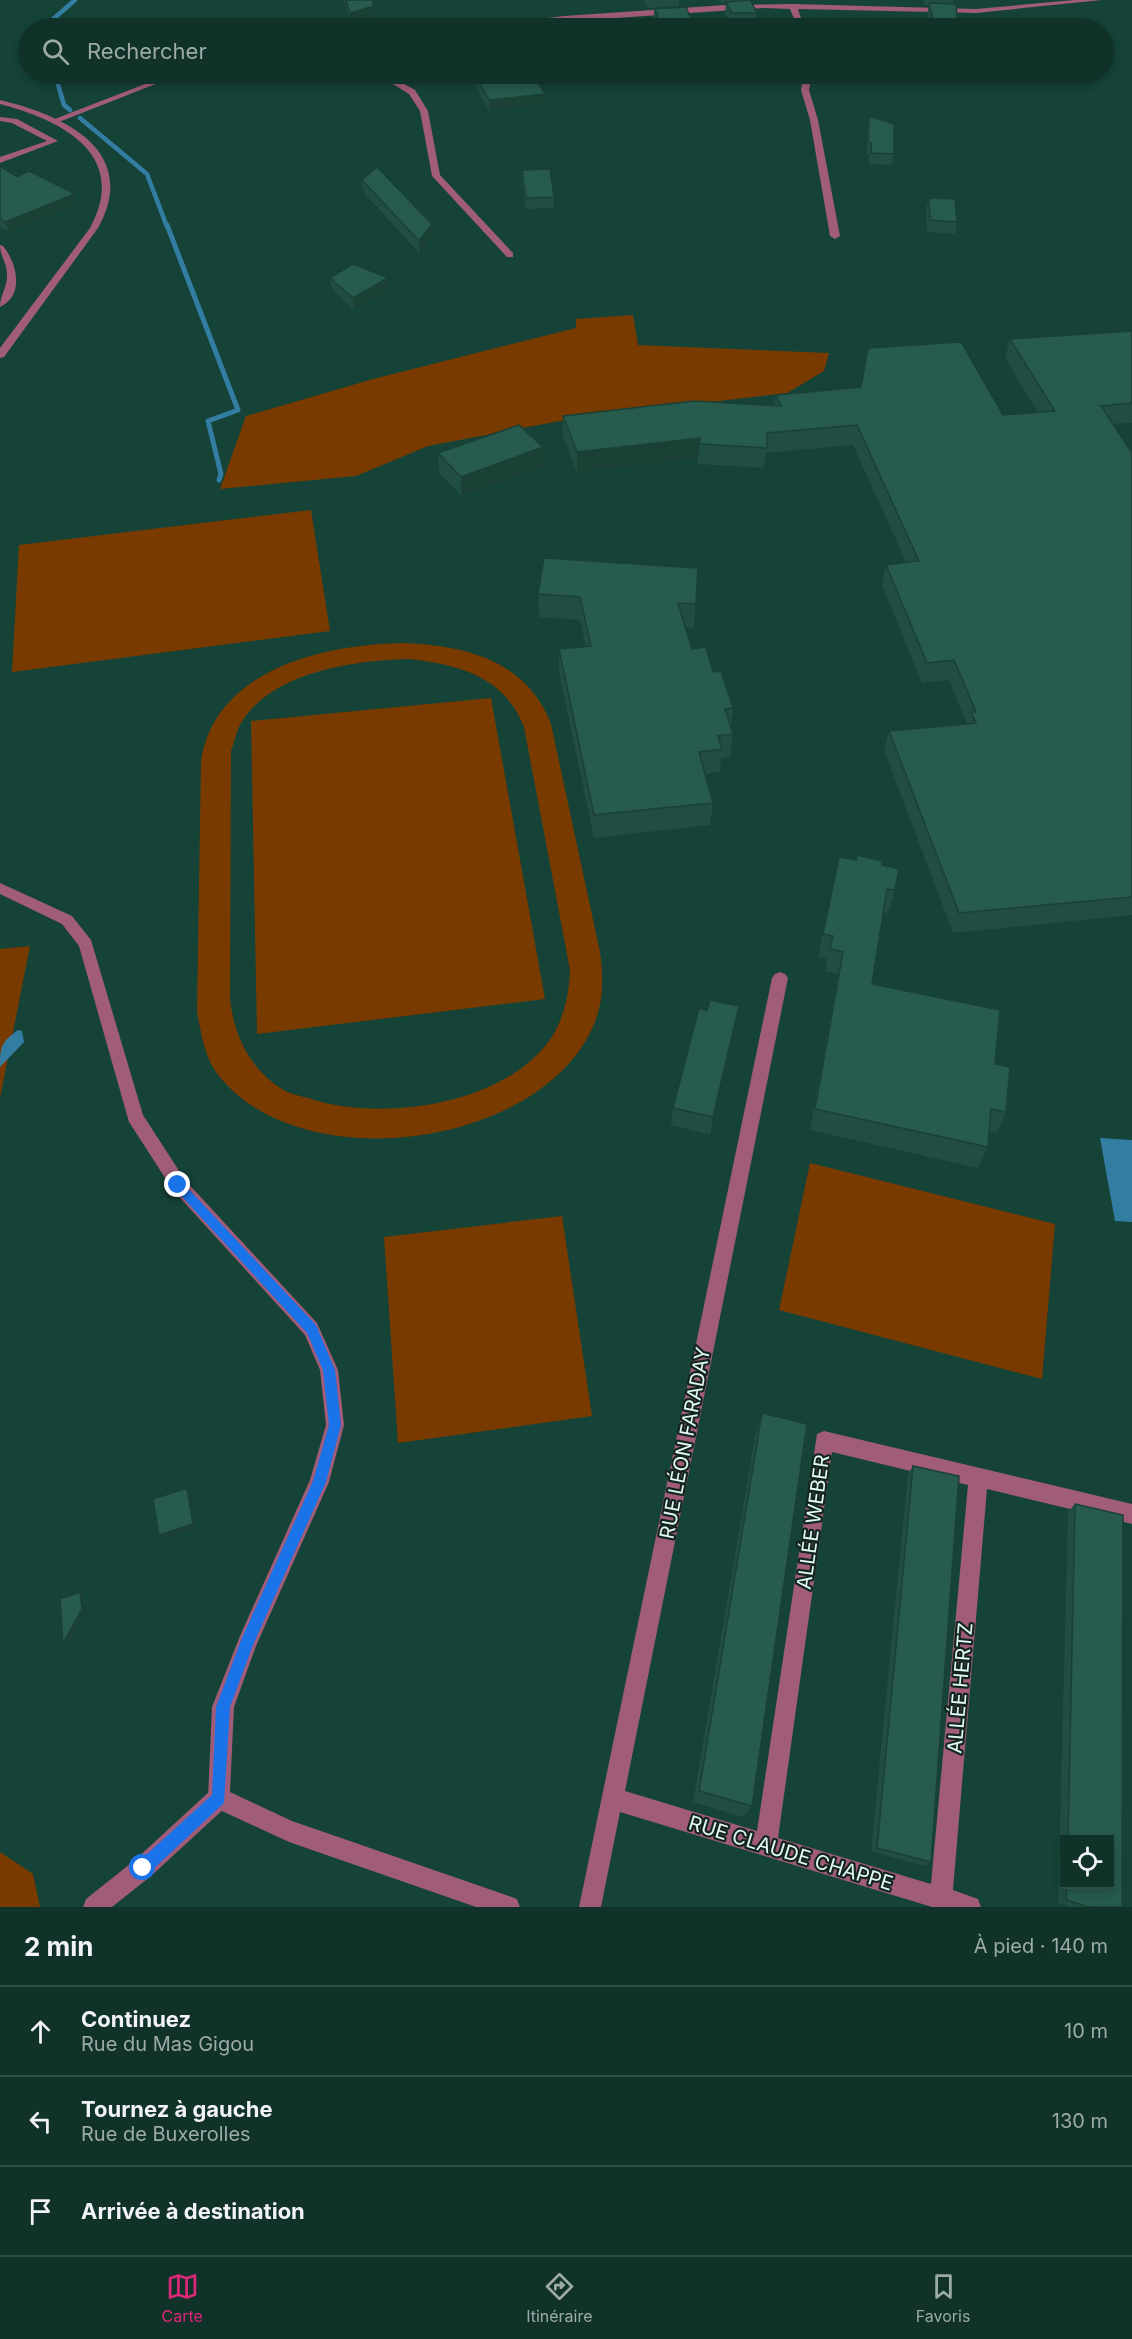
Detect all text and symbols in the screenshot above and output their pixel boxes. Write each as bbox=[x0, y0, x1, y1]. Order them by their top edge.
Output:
search box bbox=[18, 18, 1114, 84]
icon: search bbox=[39, 35, 72, 68]
text: Rechercher bbox=[87, 38, 207, 64]
route end bbox=[164, 1171, 190, 1197]
street label: RUE LÉON FARADAY bbox=[654, 1344, 715, 1541]
street label: ALLÉE WEBER bbox=[791, 1453, 834, 1591]
street label: ALLÉE HERTZ bbox=[941, 1621, 978, 1754]
street label: RUE CLAUDE CHAPPE bbox=[686, 1810, 896, 1896]
map controls bbox=[1060, 1835, 1114, 1889]
button: locate bbox=[1060, 1835, 1114, 1889]
route start bbox=[129, 1854, 155, 1880]
text: 2 min bbox=[24, 1931, 94, 1962]
text: À pied · 140 m bbox=[974, 1934, 1108, 1958]
text: Continuez bbox=[81, 2006, 191, 2032]
icon: ahead bbox=[24, 2015, 57, 2048]
text: 10 m bbox=[1064, 2019, 1108, 2043]
text: Rue du Mas Gigou bbox=[81, 2032, 254, 2056]
text: Tournez à gauche bbox=[81, 2096, 273, 2122]
icon: left bbox=[24, 2105, 57, 2138]
text: 130 m bbox=[1052, 2109, 1108, 2133]
text: Rue de Buxerolles bbox=[81, 2122, 251, 2146]
icon: arrive bbox=[24, 2195, 57, 2228]
text: Arrivée à destination bbox=[81, 2198, 305, 2224]
tab: Carte bbox=[162, 2270, 203, 2326]
tab: Itinéraire bbox=[526, 2270, 593, 2326]
tab: Favoris bbox=[916, 2270, 970, 2326]

